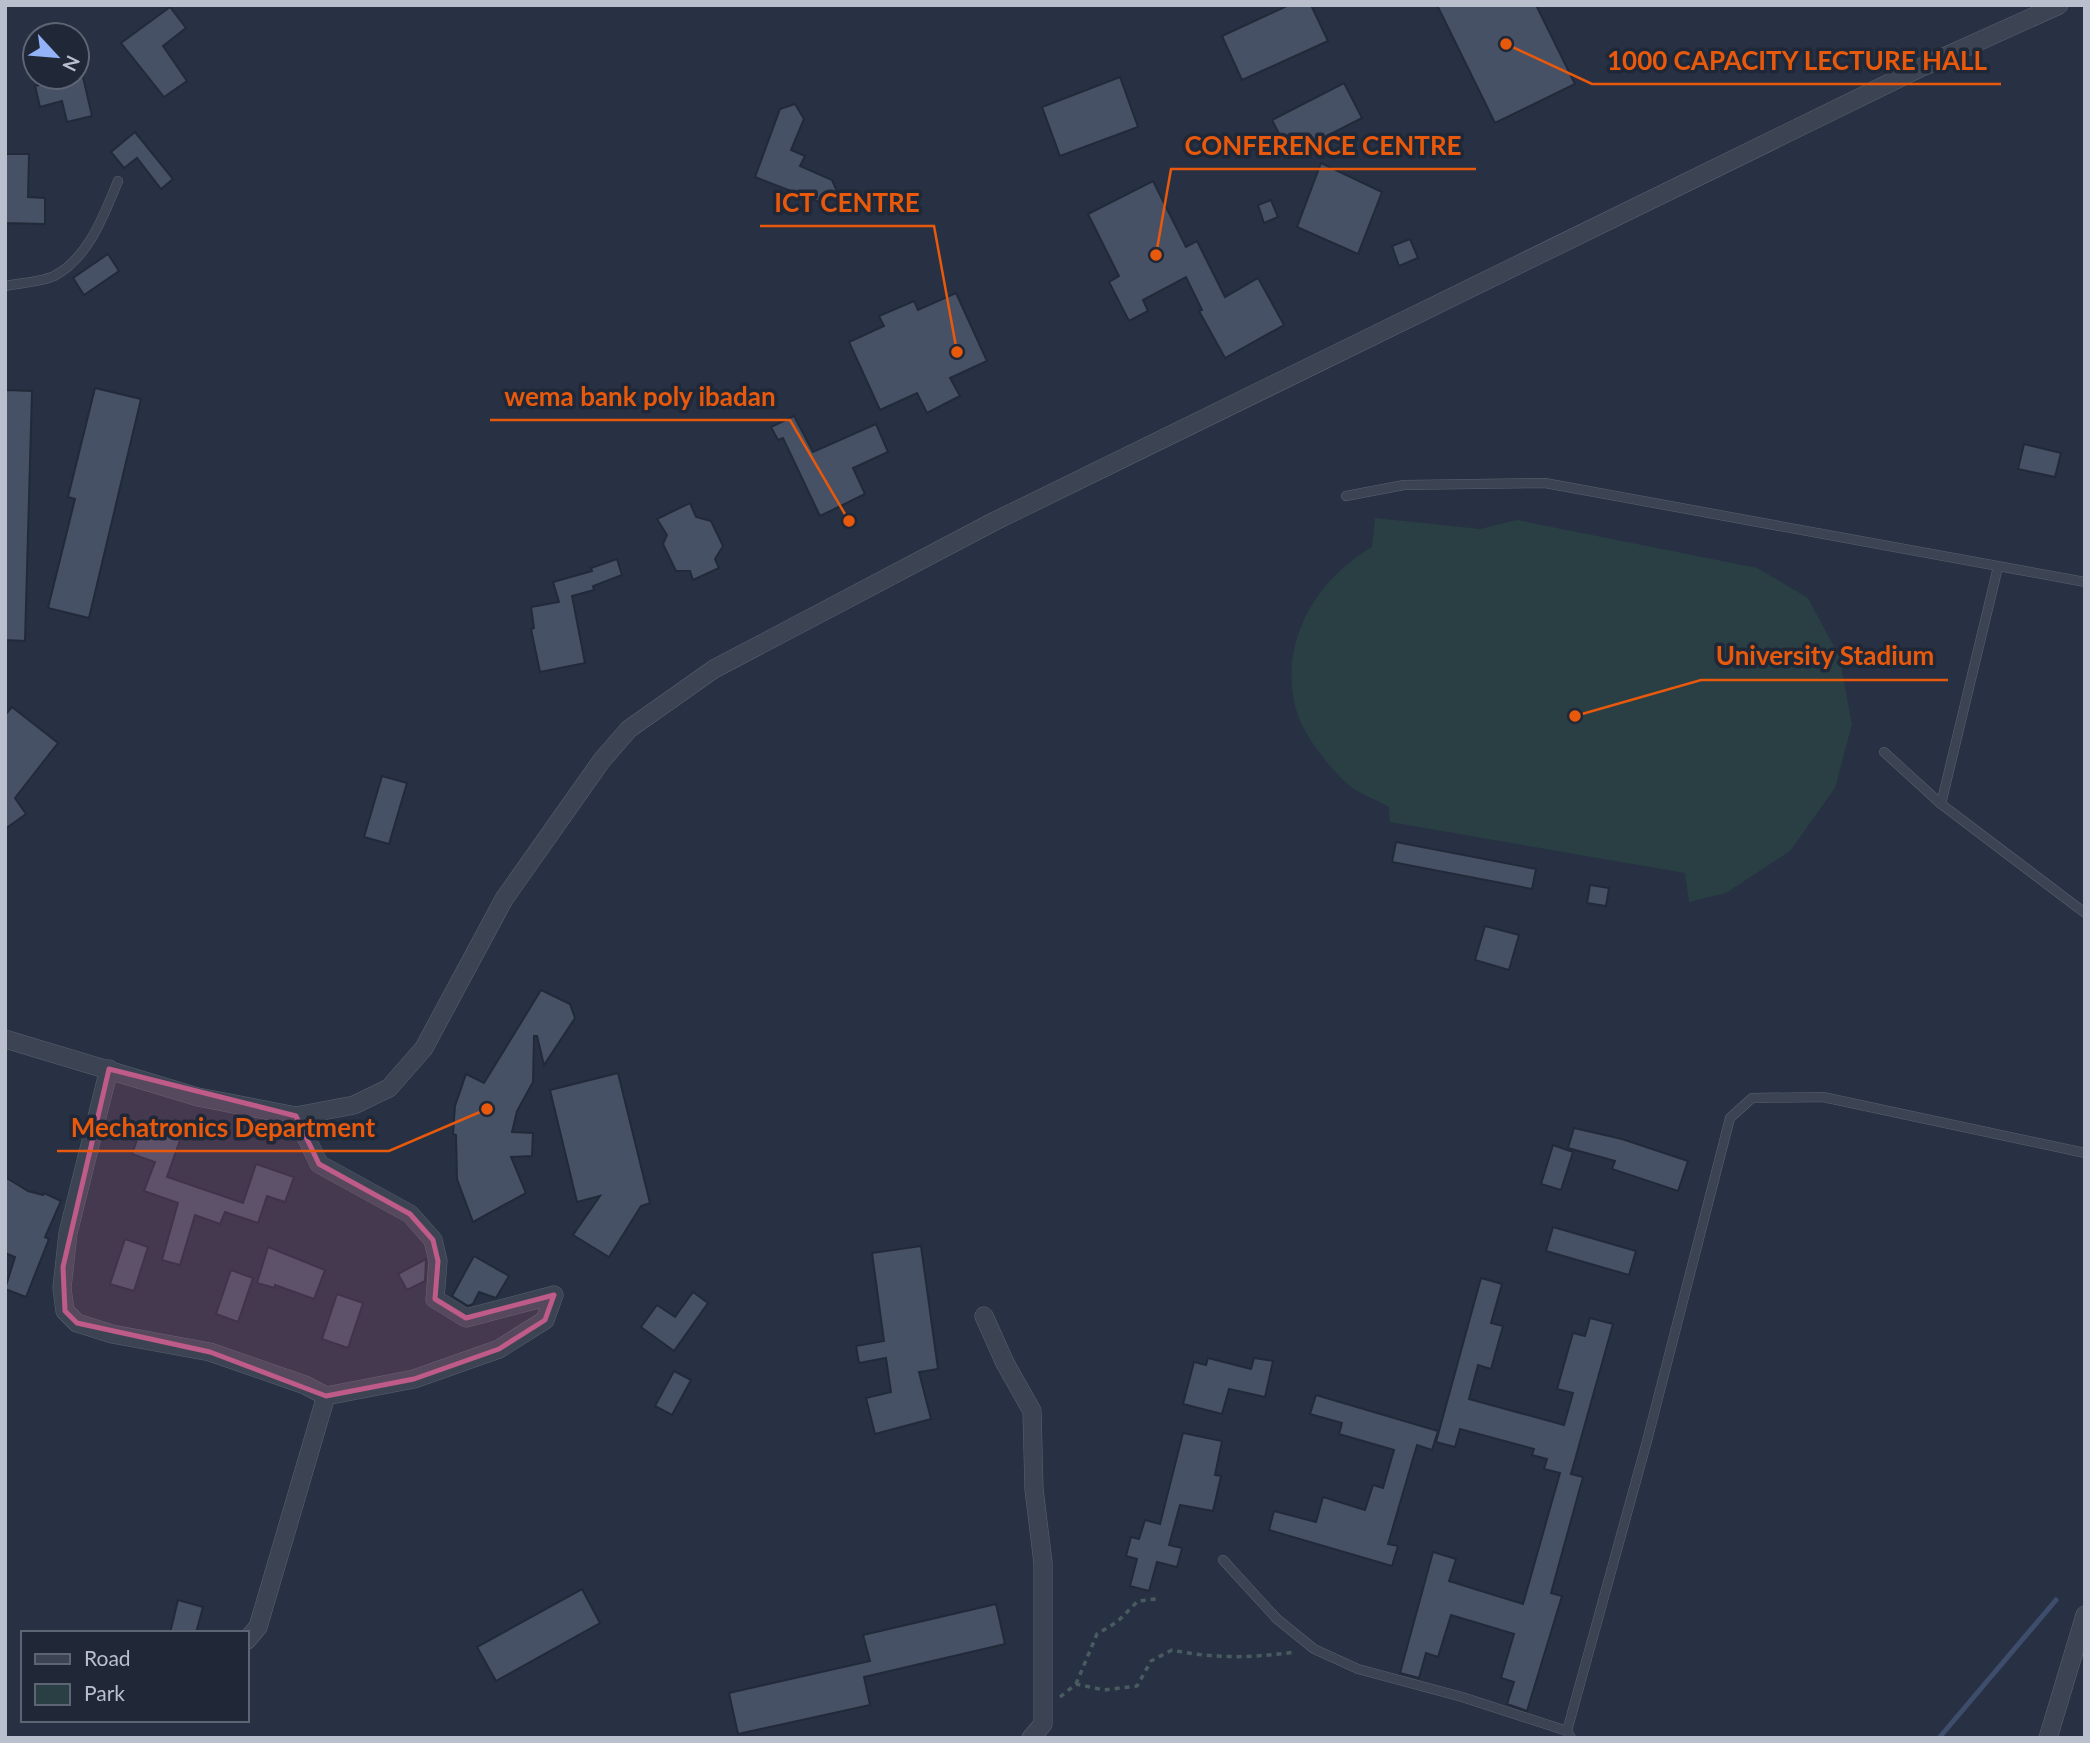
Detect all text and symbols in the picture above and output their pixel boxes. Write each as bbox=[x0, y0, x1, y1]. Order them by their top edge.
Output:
north arrow bbox=[21, 21, 91, 91]
callout: 1000 CAPACITY LECTURE HALL bbox=[1592, 37, 2001, 84]
text: 1000 CAPACITY LECTURE HALL bbox=[1607, 44, 1988, 76]
text: N bbox=[58, 52, 85, 75]
callout: CONFERENCE CENTRE bbox=[1171, 122, 1476, 169]
text: CONFERENCE CENTRE bbox=[1184, 129, 1462, 161]
callout: ICT CENTRE bbox=[760, 179, 934, 226]
text: ICT CENTRE bbox=[774, 186, 920, 218]
callout: wema bank poly ibadan bbox=[490, 373, 790, 420]
text: wema bank poly ibadan bbox=[504, 380, 776, 412]
callout: University Stadium bbox=[1701, 633, 1948, 680]
text: University Stadium bbox=[1716, 639, 1934, 671]
callout: Mechatronics Department bbox=[57, 1104, 389, 1151]
text: Mechatronics Department bbox=[71, 1111, 376, 1143]
legend bbox=[21, 1631, 248, 1722]
text: Road bbox=[84, 1645, 131, 1670]
text: Park bbox=[84, 1680, 125, 1705]

